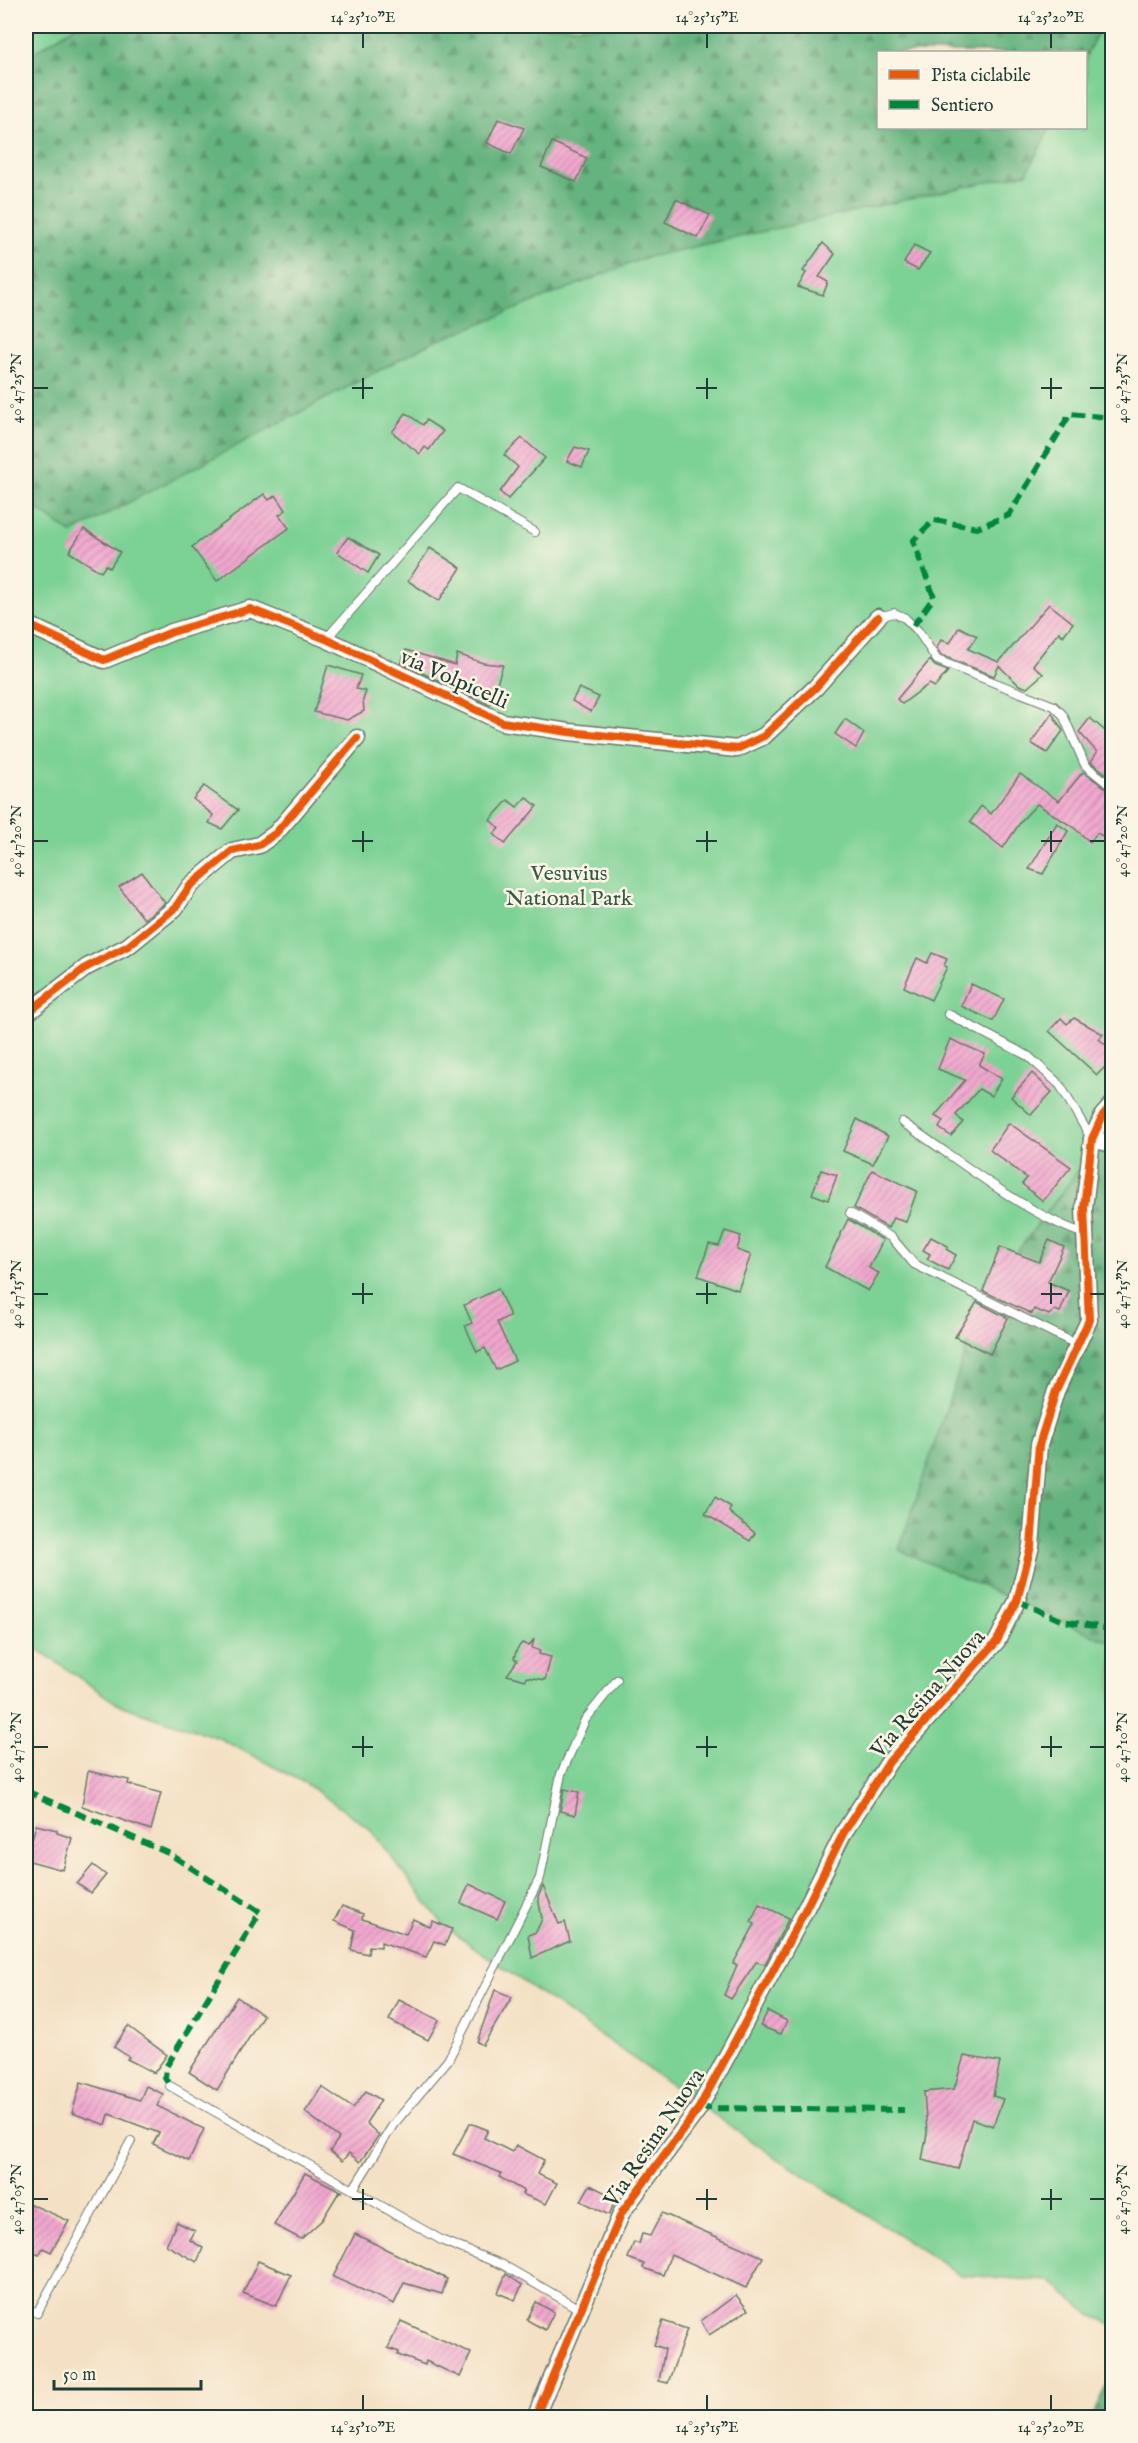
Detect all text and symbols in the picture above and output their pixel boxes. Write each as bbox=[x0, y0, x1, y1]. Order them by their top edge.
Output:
text: 14°25'10"E bbox=[331, 8, 396, 27]
text: 14°25'15"E bbox=[675, 8, 739, 27]
text: 14°25'20"E bbox=[1018, 8, 1084, 27]
legend bbox=[877, 51, 1087, 129]
text: Pista ciclabile bbox=[931, 65, 1031, 88]
text: Sentiero bbox=[931, 95, 994, 118]
text: 40°47'25"N bbox=[7, 353, 26, 423]
text: 40°47'25"N bbox=[1113, 353, 1132, 423]
street label: via Volpicelli bbox=[395, 643, 513, 716]
text: 40°47'20"N bbox=[7, 805, 26, 877]
text: 40°47'20"N bbox=[1113, 805, 1132, 877]
park label: Vesuvius National Park bbox=[506, 860, 633, 913]
text: 40°47'15"N bbox=[7, 1259, 26, 1328]
text: 40°47'15"N bbox=[1113, 1259, 1132, 1328]
street label: Via Resina Nuova bbox=[864, 1624, 992, 1765]
text: 40°47'10"N bbox=[7, 1712, 26, 1782]
text: 40°47'10"N bbox=[1113, 1712, 1132, 1782]
street label: Via Resina Nuova bbox=[597, 2063, 712, 2214]
text: 40°47'05"N bbox=[7, 2164, 26, 2234]
text: 40°47'05"N bbox=[1113, 2164, 1132, 2234]
scale bar bbox=[54, 2353, 201, 2391]
text: 50 m bbox=[63, 2364, 96, 2387]
text: 14°25'10"E bbox=[331, 2418, 396, 2437]
text: 14°25'15"E bbox=[675, 2418, 739, 2437]
text: 14°25'20"E bbox=[1018, 2418, 1084, 2437]

